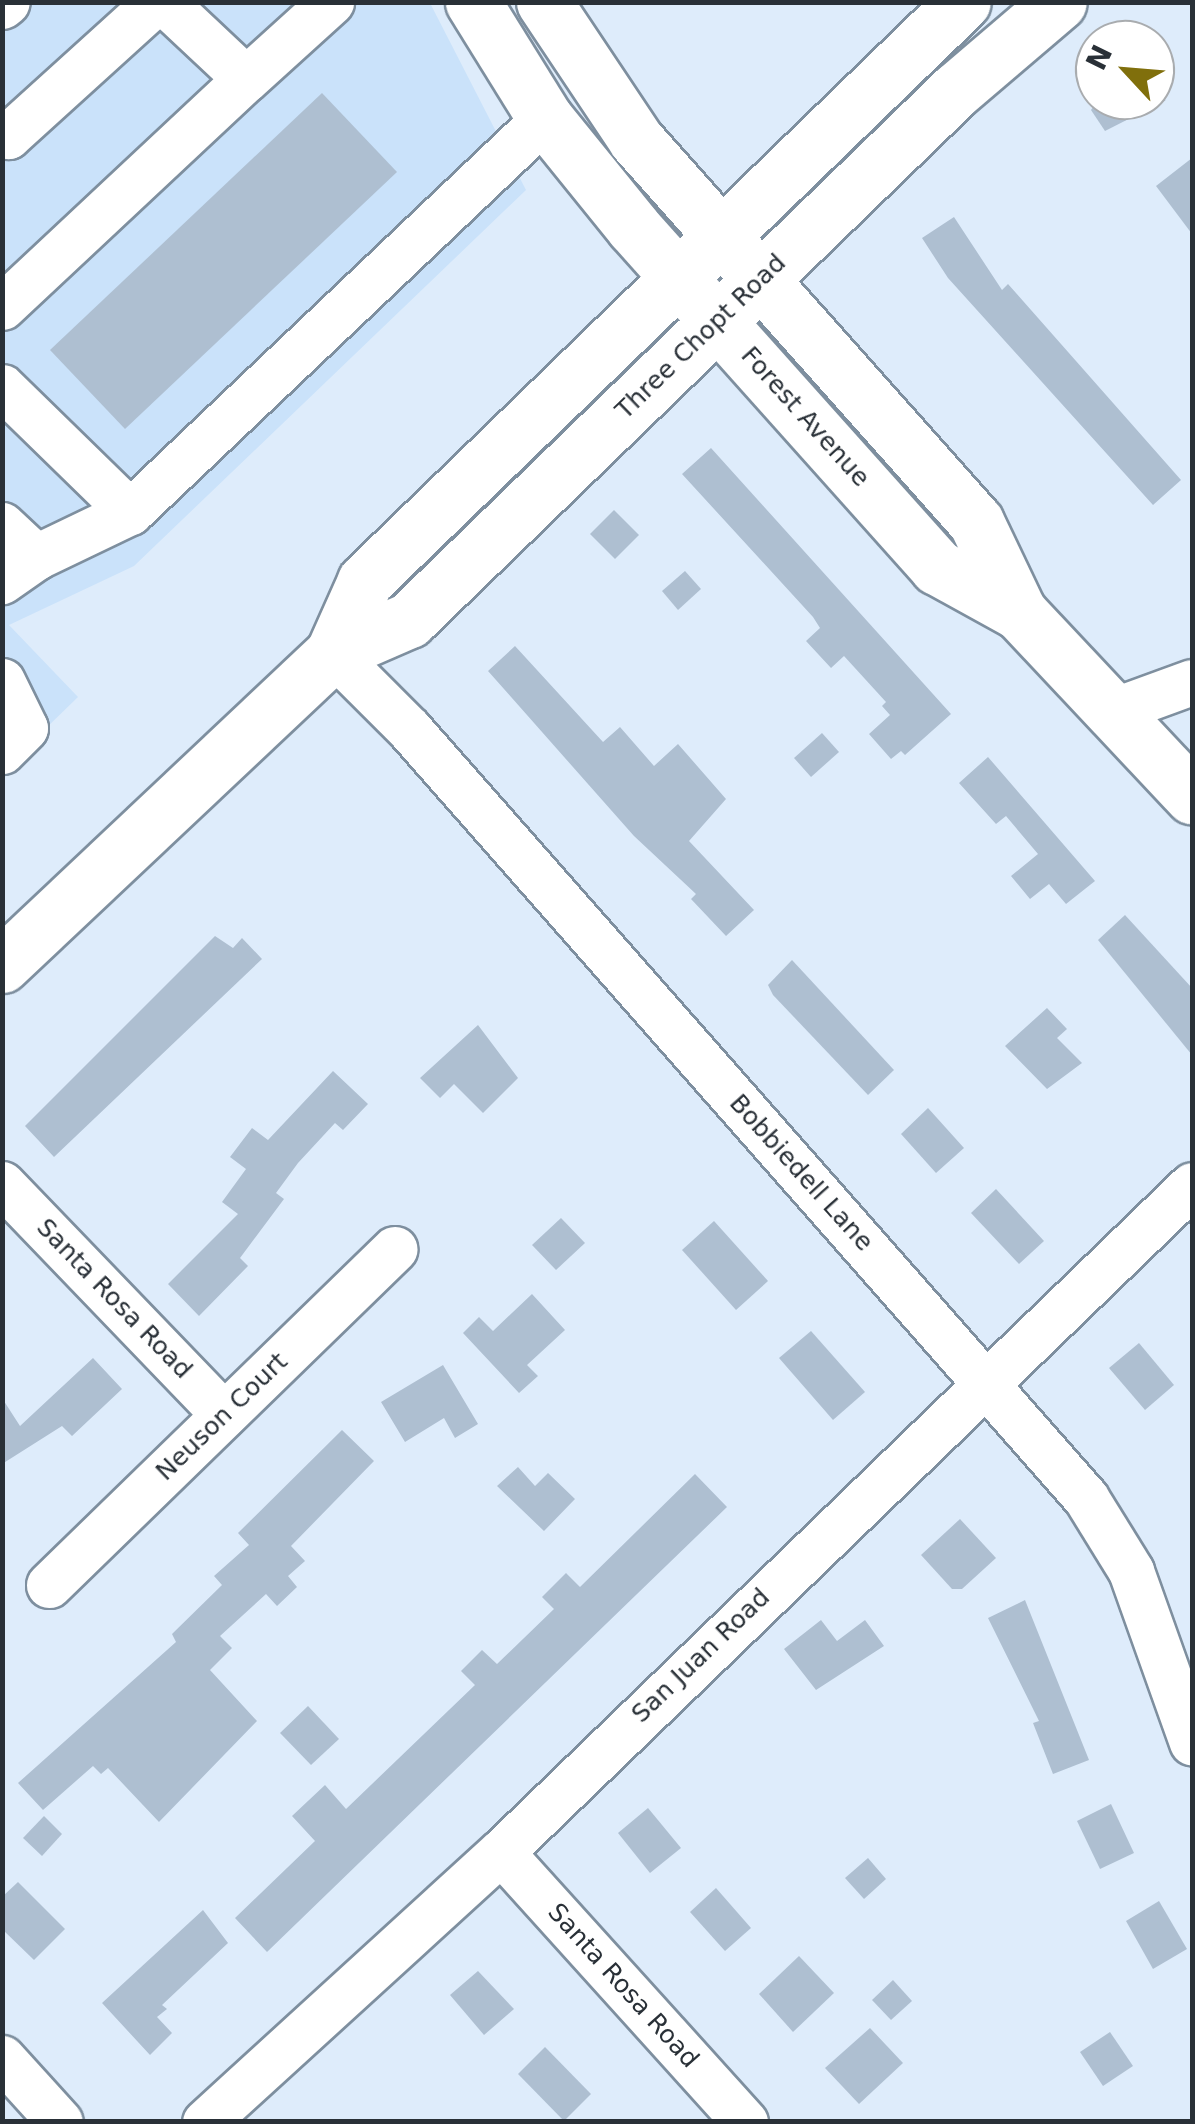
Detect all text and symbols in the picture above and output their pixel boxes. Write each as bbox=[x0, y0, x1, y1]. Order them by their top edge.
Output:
north arrow bbox=[1075, 20, 1175, 120]
text: N bbox=[1079, 40, 1119, 75]
street label: Three Chopt Road bbox=[610, 248, 792, 426]
street label: Forest Avenue bbox=[734, 341, 876, 493]
street label: Bobbiedell Lane bbox=[723, 1089, 879, 1257]
street label: Santa Rosa Road bbox=[30, 1213, 198, 1385]
street label: Neuson Court bbox=[150, 1347, 294, 1487]
street label: San Juan Road bbox=[626, 1583, 776, 1729]
street label: Santa Rosa Road bbox=[541, 1898, 705, 2074]

